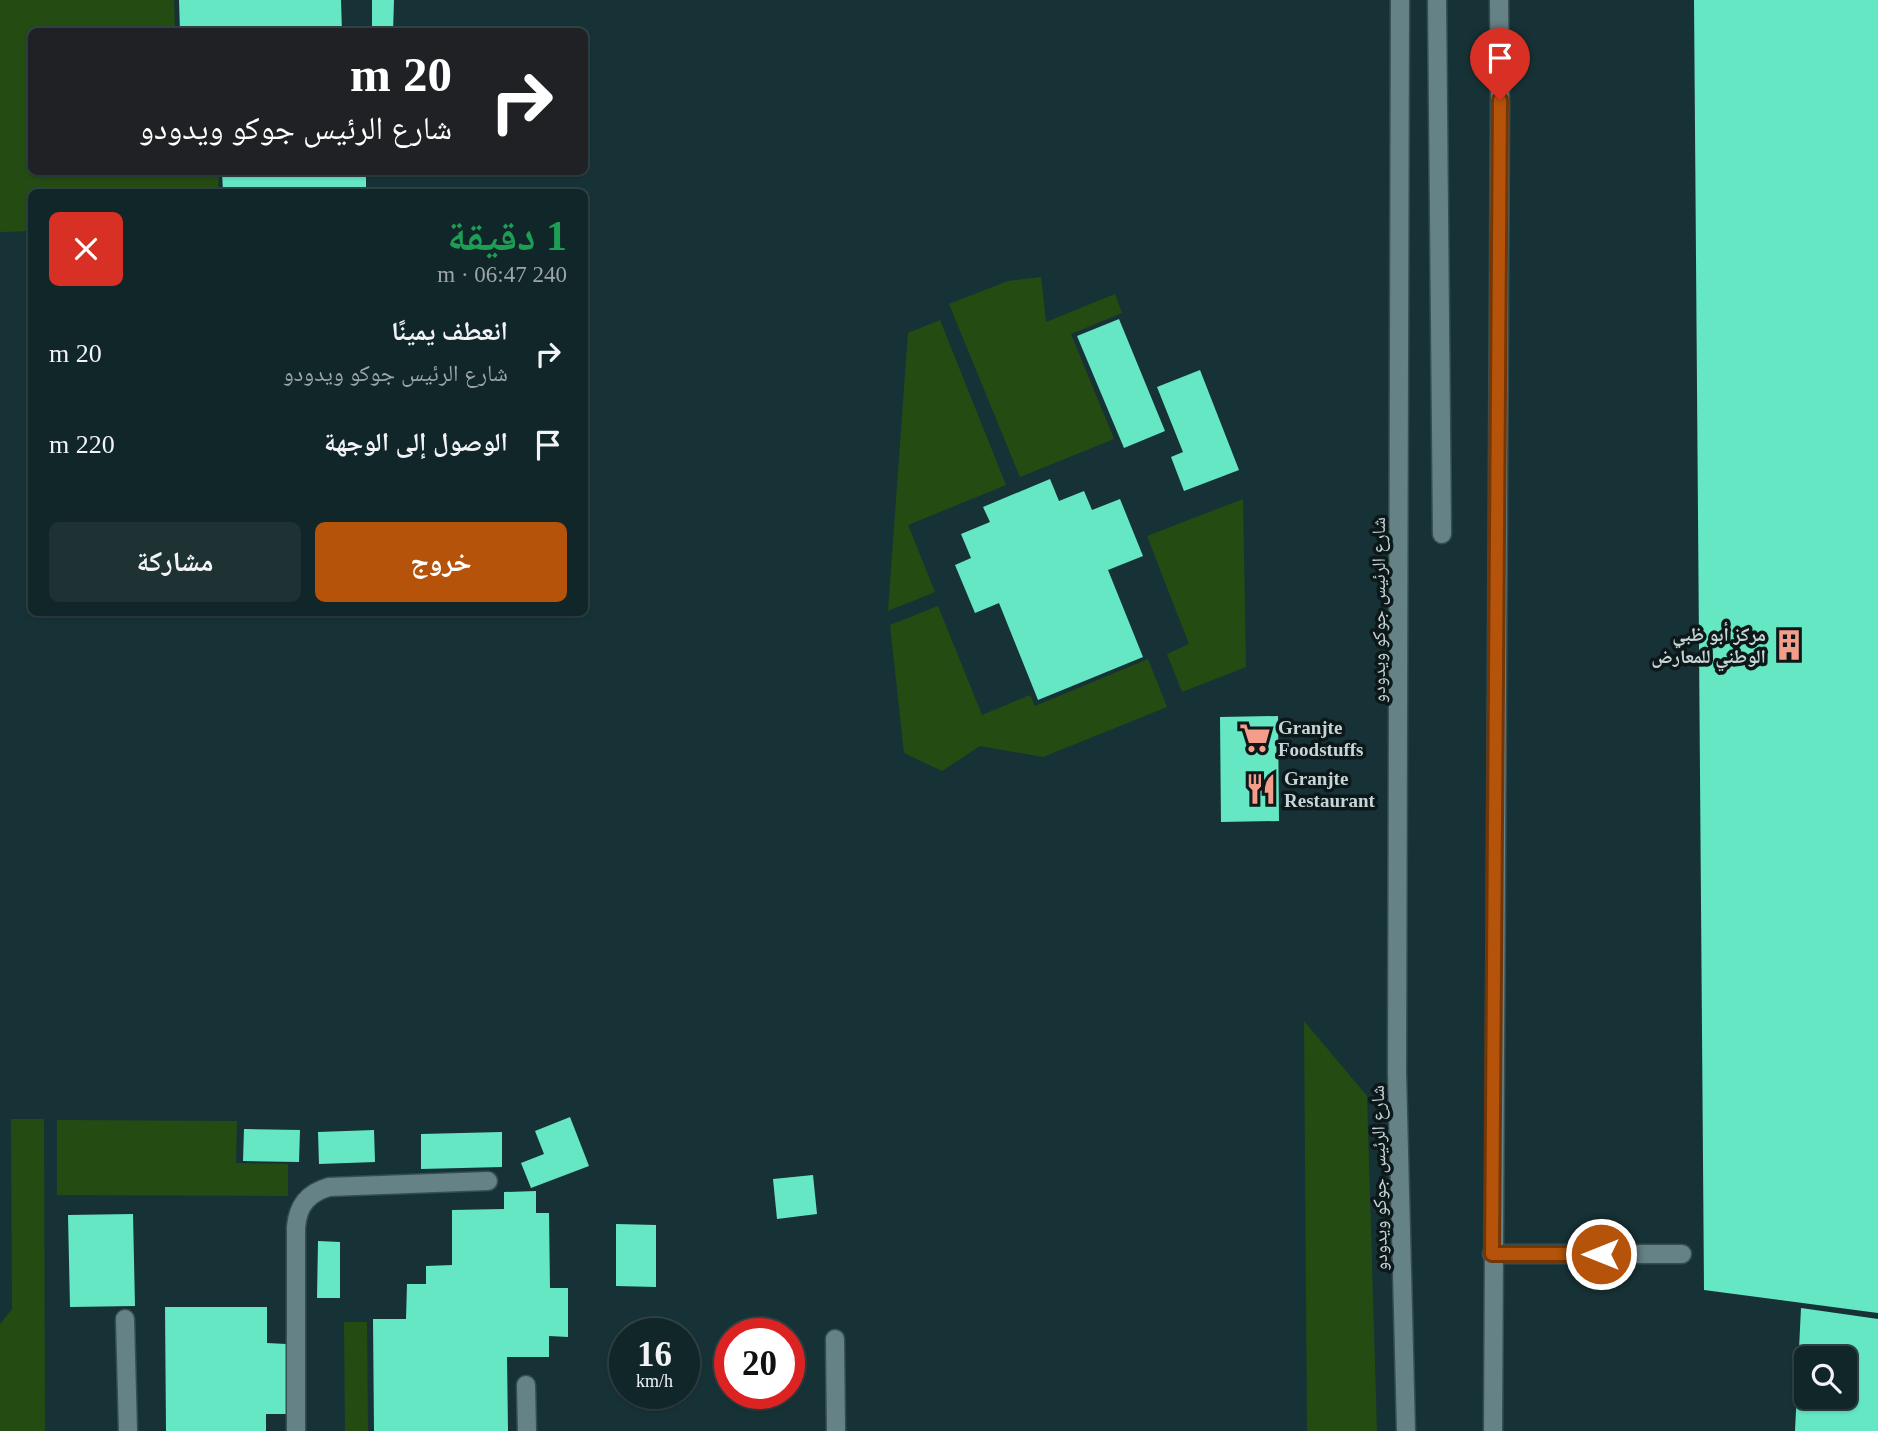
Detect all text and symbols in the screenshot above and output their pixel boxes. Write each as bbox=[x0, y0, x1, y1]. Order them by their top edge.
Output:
pin bbox=[1470, 28, 1530, 100]
icon: arrive bbox=[1481, 39, 1519, 77]
text: 20 m bbox=[350, 47, 452, 102]
icon: right bbox=[476, 56, 567, 147]
text: شارع الرئيس جوكو ويدودو bbox=[139, 110, 452, 146]
button: close bbox=[49, 212, 123, 286]
text: 1 دقيقة bbox=[447, 213, 567, 259]
text: 240 m · 06:47 bbox=[437, 262, 567, 287]
text: انعطف يمينًا bbox=[391, 317, 508, 346]
icon: right bbox=[529, 335, 567, 373]
text: 20 m bbox=[49, 339, 102, 368]
text: شارع الرئيس جوكو ويدودو bbox=[283, 361, 508, 386]
icon: arrive bbox=[529, 426, 567, 464]
text: الوصول إلى الوجهة bbox=[324, 428, 508, 457]
text: 220 m bbox=[49, 430, 115, 459]
street label: شارع الرئيس جوكو ويدودو bbox=[1368, 517, 1390, 703]
button: مشاركة bbox=[49, 522, 301, 602]
button: خروج bbox=[315, 522, 567, 602]
place label: مركز أبو ظبي الوطني للمعارض bbox=[1651, 622, 1766, 671]
building icon: مركز أبو ظبي الوطني للمعارض bbox=[1772, 628, 1806, 662]
place label: Granjte Foodstuffs bbox=[1278, 717, 1364, 760]
supermarket icon: Granjte Foodstuffs bbox=[1238, 721, 1272, 755]
place label: Granjte Restaurant bbox=[1284, 768, 1375, 811]
restaurant icon: Granjte Restaurant bbox=[1244, 772, 1278, 806]
street label: شارع الرئيس جوكو ويدودو bbox=[1367, 1085, 1392, 1271]
position arrow bbox=[1564, 1217, 1638, 1291]
speed limit sign: 20 bbox=[714, 1318, 805, 1409]
text: 16 bbox=[637, 1335, 672, 1374]
map controls bbox=[1794, 1346, 1857, 1409]
button: search bbox=[1794, 1346, 1857, 1409]
text: km/h bbox=[636, 1371, 673, 1391]

